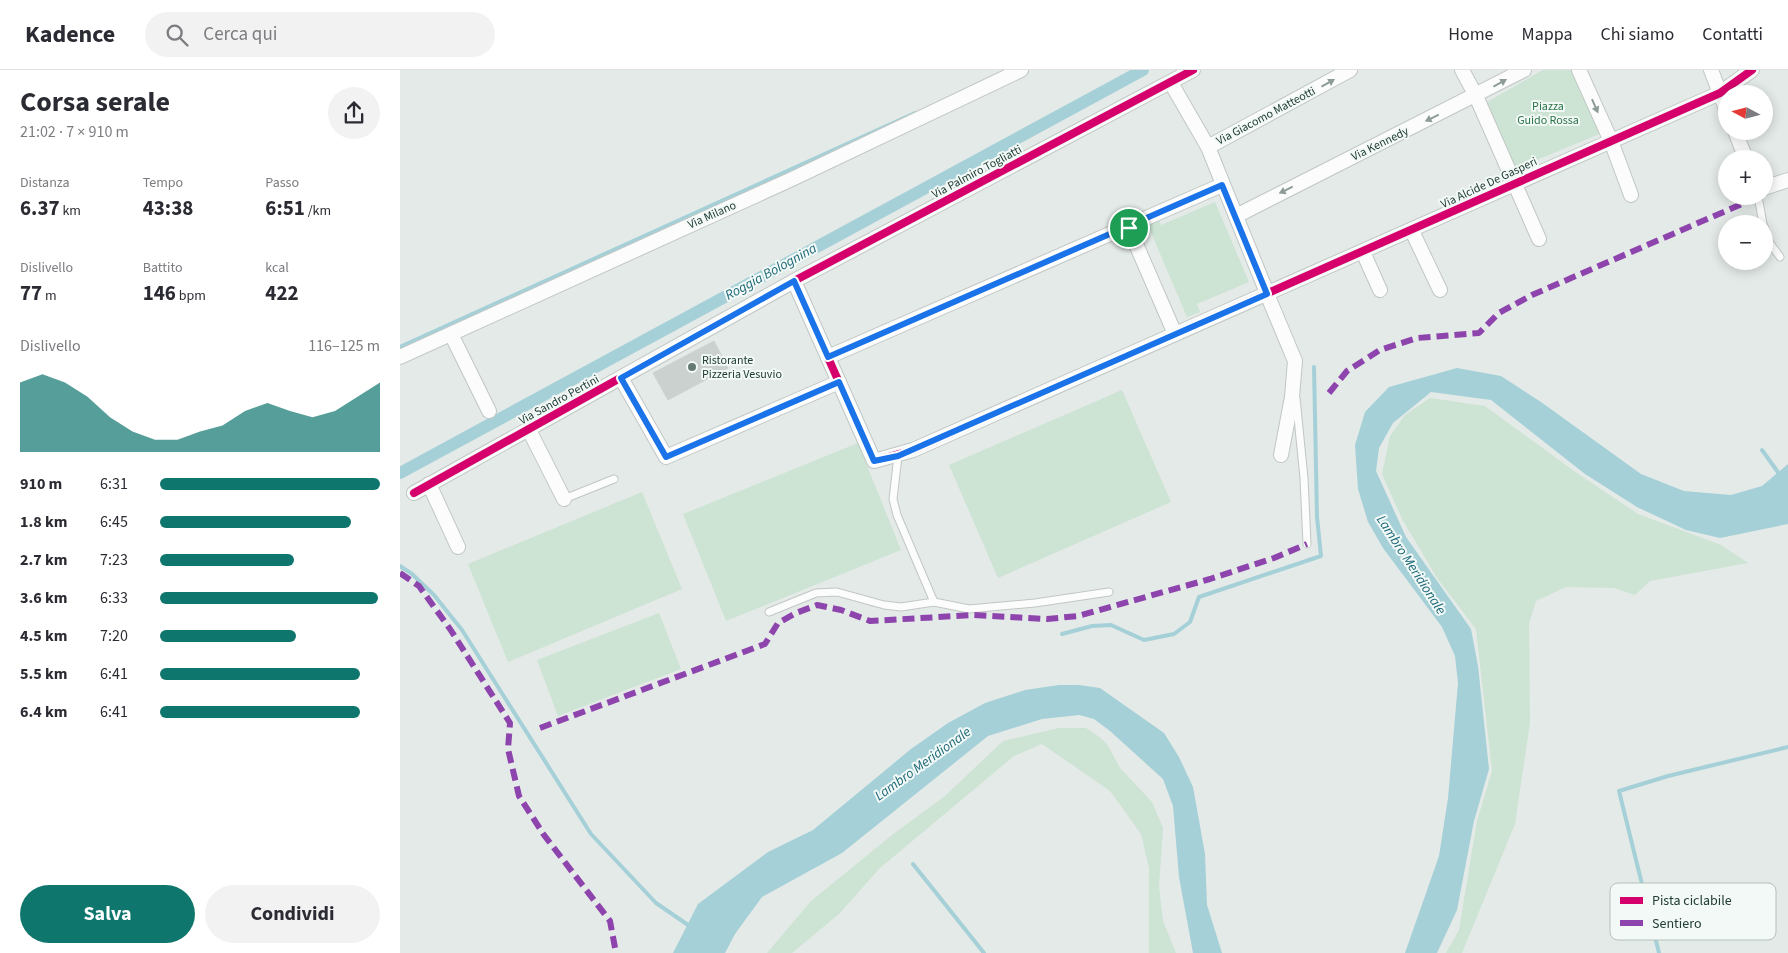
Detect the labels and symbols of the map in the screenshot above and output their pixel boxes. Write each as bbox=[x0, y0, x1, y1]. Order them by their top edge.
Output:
one-way arrow bbox=[1321, 79, 1336, 87]
one-way arrow bbox=[1492, 79, 1507, 87]
street label: Via Giacomo Matteotti bbox=[1213, 83, 1319, 149]
north arrow bbox=[1718, 85, 1772, 140]
park label: Piazza Guido Rossa bbox=[1517, 98, 1579, 129]
one-way arrow bbox=[1591, 99, 1599, 113]
one-way arrow bbox=[1425, 114, 1439, 122]
street label: Via Kennedy bbox=[1349, 123, 1412, 165]
street label: Via Palmiro Togliatti bbox=[929, 141, 1025, 203]
street label: Via Alcide De Gasperi bbox=[1438, 153, 1540, 213]
one-way arrow bbox=[1279, 186, 1294, 194]
street label: Via Milano bbox=[685, 197, 739, 233]
pin bbox=[1108, 207, 1150, 249]
water label: Roggia Bolognina bbox=[722, 238, 821, 305]
place label: Ristorante Pizzeria Vesuvio bbox=[702, 352, 782, 383]
marker: Ristorante Pizzeria Vesuvio bbox=[686, 361, 698, 373]
street label: Via Sandro Pertini bbox=[516, 371, 602, 429]
water label: Lambro Meridionale bbox=[1371, 511, 1451, 619]
water label: Lambro Meridionale bbox=[871, 722, 976, 806]
legend bbox=[1610, 883, 1776, 940]
text: Pista ciclabile bbox=[1652, 891, 1732, 911]
text: Sentiero bbox=[1652, 914, 1702, 934]

